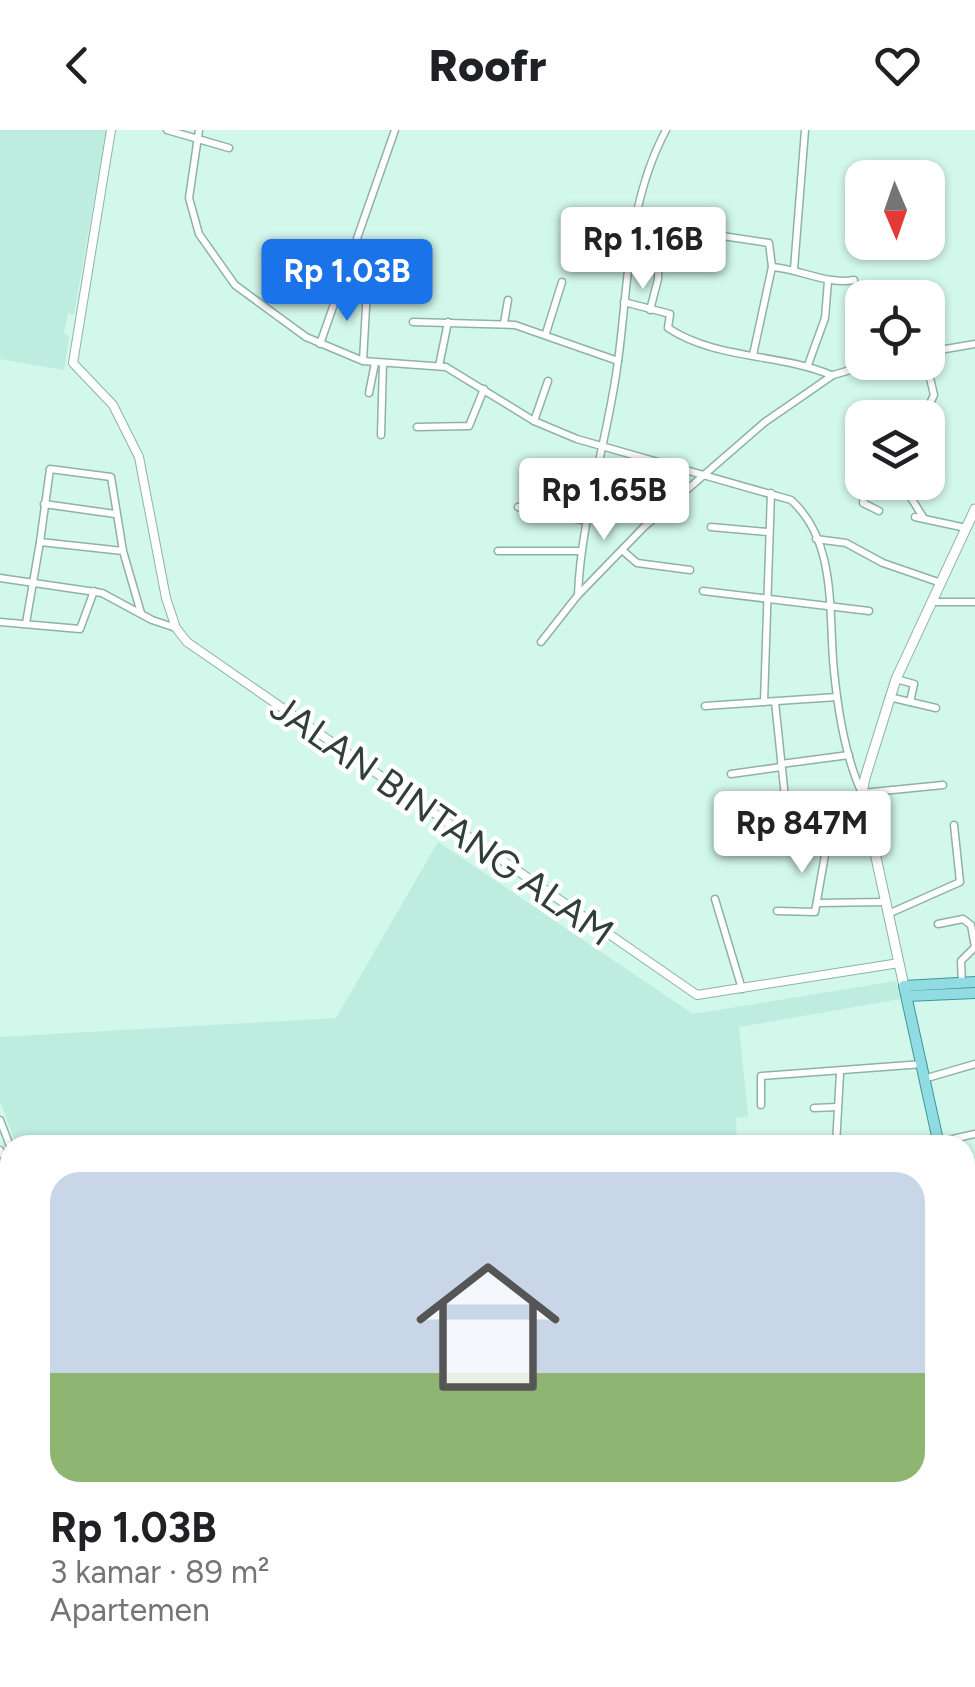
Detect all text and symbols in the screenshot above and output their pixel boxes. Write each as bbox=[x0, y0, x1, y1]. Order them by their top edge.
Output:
icon: back bbox=[50, 38, 105, 93]
text: Roofr bbox=[429, 38, 546, 92]
icon: heart bbox=[870, 38, 925, 93]
north arrow bbox=[845, 160, 945, 260]
map controls bbox=[845, 160, 945, 500]
pin: Rp 1.16B bbox=[540, 207, 746, 292]
text: Rp 1.16B bbox=[583, 220, 703, 258]
pin: Rp 1.03B bbox=[244, 239, 450, 324]
text: Rp 1.03B bbox=[283, 252, 411, 290]
button: locate bbox=[845, 280, 945, 380]
button: layers bbox=[845, 400, 945, 500]
pin: Rp 1.65B bbox=[501, 458, 707, 543]
text: Rp 1.65B bbox=[541, 471, 667, 509]
street label: JALAN BINTANG ALAM bbox=[262, 684, 622, 956]
pin: Rp 847M bbox=[710, 791, 894, 876]
text: Rp 847M bbox=[736, 804, 868, 842]
icon: home bbox=[398, 1237, 578, 1417]
text: Rp 1.03B bbox=[50, 1502, 217, 1553]
text: 3 kamar · 89 m² bbox=[50, 1553, 270, 1591]
text: Apartemen bbox=[50, 1591, 210, 1629]

